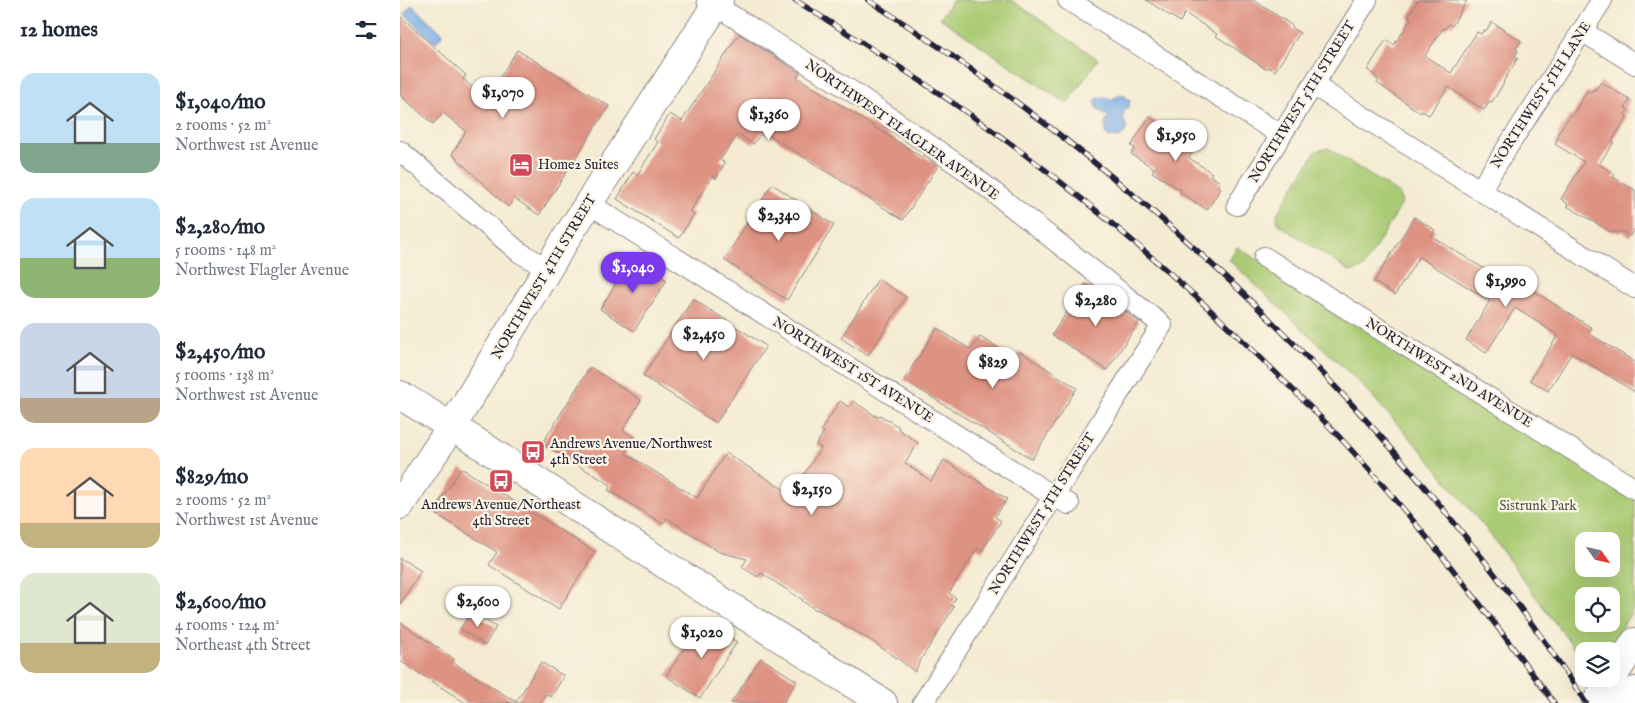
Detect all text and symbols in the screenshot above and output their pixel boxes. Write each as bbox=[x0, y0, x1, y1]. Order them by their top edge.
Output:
icon: filters bbox=[352, 16, 380, 44]
text: 12 homes bbox=[20, 17, 98, 44]
street label: NORTHWEST 5TH STREET bbox=[1245, 17, 1360, 186]
street label: NORTHWEST 5TH LANE bbox=[1487, 18, 1595, 172]
street label: NORTHWEST FLAGLER AVENUE bbox=[801, 56, 1003, 204]
pin: $1,070 bbox=[462, 76, 544, 119]
text: $1,070 bbox=[482, 83, 524, 103]
text: $1,040/mo bbox=[175, 89, 266, 116]
icon: home bbox=[60, 93, 120, 153]
pin: $1,360 bbox=[728, 98, 810, 141]
text: $1,360 bbox=[749, 105, 789, 125]
text: 2 rooms · 52 m² bbox=[175, 116, 271, 136]
pin: $1,950 bbox=[1135, 120, 1217, 162]
text: $1,950 bbox=[1156, 126, 1196, 146]
text: Northwest 1st Avenue bbox=[175, 136, 318, 156]
hotel icon: Home2 Suites bbox=[508, 152, 534, 178]
place label: Home2 Suites bbox=[538, 156, 619, 174]
street label: NORTHWEST 4TH STREET bbox=[488, 191, 601, 363]
pin: $2,340 bbox=[738, 200, 820, 242]
text: $2,340 bbox=[758, 206, 800, 226]
text: $2,280/mo bbox=[175, 214, 265, 241]
icon: home bbox=[60, 218, 120, 278]
text: 5 rooms · 148 m² bbox=[175, 241, 276, 261]
pin: $1,040 bbox=[592, 252, 674, 294]
text: $1,040 bbox=[612, 258, 654, 278]
text: Northwest Flagler Avenue bbox=[175, 261, 349, 281]
pin: $1,990 bbox=[1465, 266, 1547, 308]
text: $1,990 bbox=[1486, 272, 1526, 292]
pin: $2,280 bbox=[1055, 284, 1137, 327]
text: $2,280 bbox=[1075, 291, 1117, 311]
street label: NORTHWEST 1ST AVENUE bbox=[769, 313, 937, 427]
street label: NORTHWEST 2ND AVENUE bbox=[1362, 314, 1536, 432]
pin: $2,450 bbox=[663, 318, 745, 361]
text: $2,450 bbox=[683, 325, 725, 345]
text: $2,450/mo bbox=[175, 339, 265, 366]
icon: home bbox=[60, 343, 120, 403]
pin: $829 bbox=[963, 346, 1023, 389]
text: $829 bbox=[978, 353, 1008, 373]
text: 5 rooms · 138 m² bbox=[175, 366, 274, 386]
text: Northwest 1st Avenue bbox=[175, 386, 318, 406]
street label: NORTHWEST 5TH STREET bbox=[985, 429, 1100, 598]
place label: Andrews Avenue/Northwest 4th Street bbox=[549, 435, 713, 469]
bus stop icon: Andrews Avenue/Northwest 4th Street bbox=[520, 439, 546, 465]
text: $829/mo bbox=[175, 464, 248, 491]
icon: home bbox=[60, 468, 120, 528]
bus stop icon: Andrews Avenue/Northeast 4th Street bbox=[488, 468, 514, 494]
pin: $2,150 bbox=[771, 474, 853, 516]
text: $2,150 bbox=[792, 480, 832, 500]
text: 2 rooms · 52 m² bbox=[175, 491, 271, 511]
place label: Andrews Avenue/Northeast 4th Street bbox=[420, 496, 581, 530]
park label: Sistrunk Park bbox=[1499, 497, 1577, 515]
text: Northwest 1st Avenue bbox=[175, 511, 318, 531]
north arrow bbox=[1575, 532, 1620, 578]
map controls bbox=[1575, 532, 1620, 687]
pin: $2,600 bbox=[437, 586, 519, 628]
button: locate bbox=[1575, 587, 1620, 632]
text: $2,600/mo bbox=[175, 589, 266, 616]
text: $2,600 bbox=[456, 592, 500, 612]
icon: home bbox=[60, 593, 120, 653]
text: 4 rooms · 124 m² bbox=[175, 616, 280, 636]
pin: $1,020 bbox=[661, 616, 743, 659]
text: $1,020 bbox=[681, 623, 723, 643]
text: Northeast 4th Street bbox=[175, 636, 311, 656]
button: layers bbox=[1575, 642, 1620, 687]

